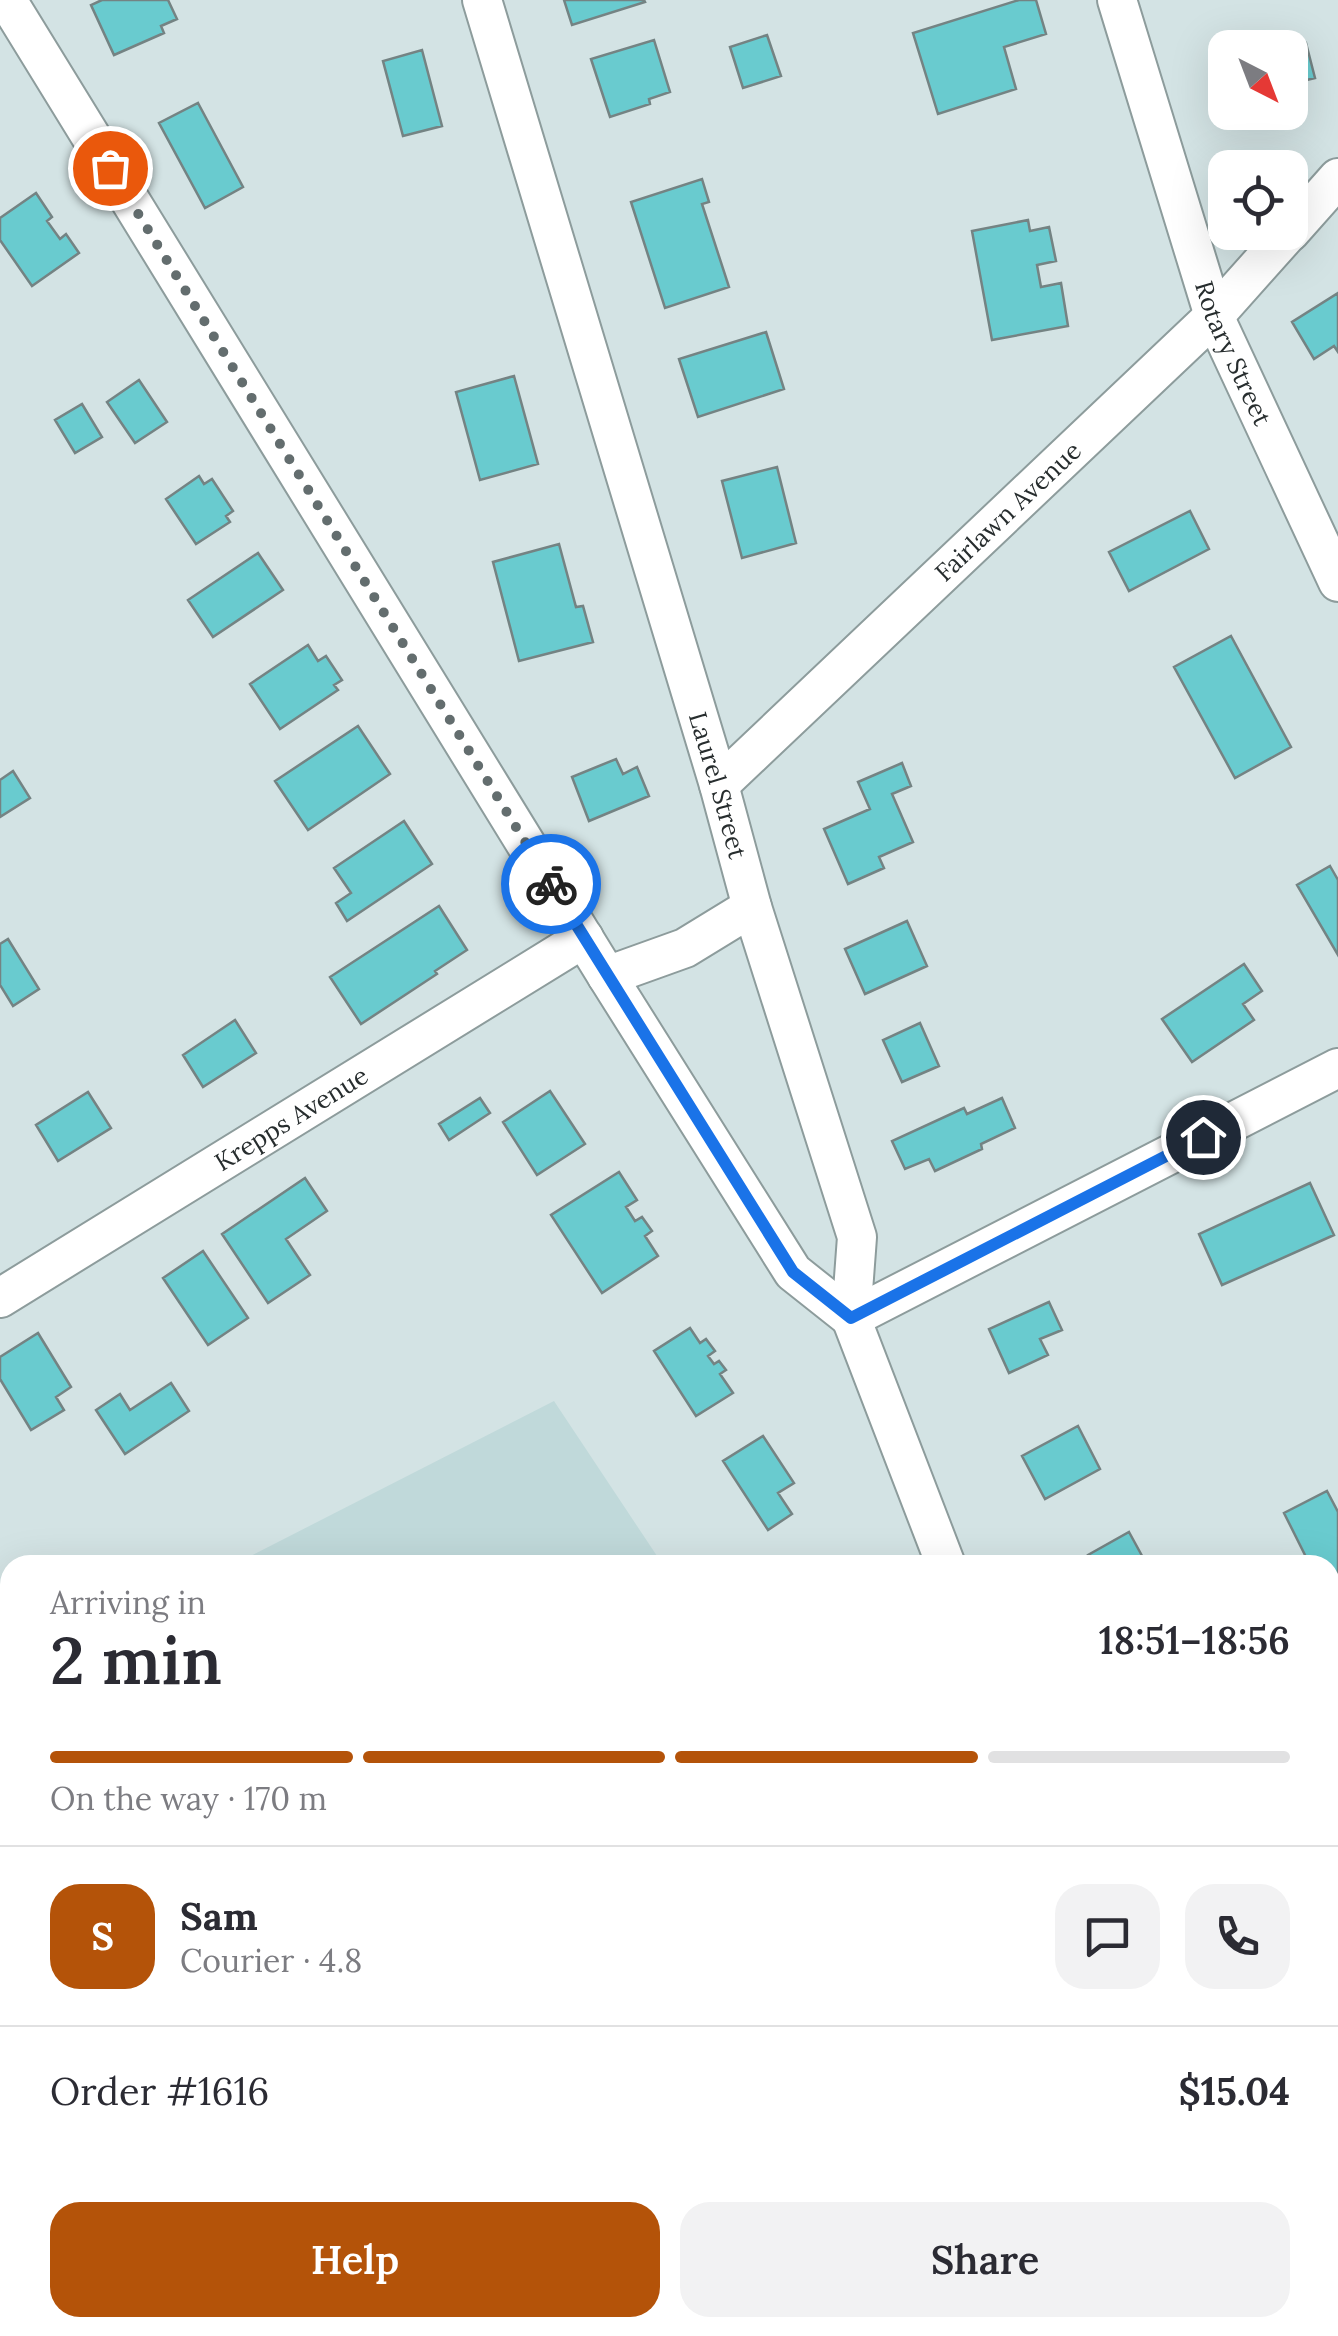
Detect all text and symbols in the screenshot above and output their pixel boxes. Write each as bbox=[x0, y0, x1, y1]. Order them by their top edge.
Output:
north arrow bbox=[1208, 30, 1308, 130]
map controls bbox=[1208, 30, 1308, 250]
pin bbox=[68, 126, 153, 211]
icon: bag bbox=[83, 141, 138, 196]
button: locate bbox=[1208, 150, 1308, 250]
street label: Rotary Street bbox=[1188, 277, 1279, 431]
street label: Fairlawn Avenue bbox=[928, 435, 1088, 588]
street label: Laurel Street bbox=[682, 708, 754, 862]
courier bbox=[501, 834, 601, 934]
icon: bike bbox=[524, 857, 579, 912]
street label: Krepps Avenue bbox=[209, 1059, 374, 1178]
pin bbox=[1161, 1095, 1246, 1180]
icon: home bbox=[1176, 1110, 1231, 1165]
text: Arriving in bbox=[50, 1582, 206, 1623]
text: 18:51–18:56 bbox=[1099, 1616, 1290, 1664]
text: 2 min bbox=[50, 1619, 222, 1702]
text: On the way · 170 m bbox=[50, 1778, 327, 1819]
button: chat bbox=[1055, 1884, 1160, 1989]
button: phone bbox=[1185, 1884, 1290, 1989]
text: Sam bbox=[180, 1892, 258, 1940]
text: S bbox=[91, 1912, 114, 1960]
text: Courier · 4.8 bbox=[180, 1940, 362, 1981]
text: Order #1616 bbox=[50, 2067, 269, 2115]
text: $15.04 bbox=[1178, 2067, 1290, 2115]
button: Help bbox=[50, 2202, 660, 2317]
button: Share bbox=[680, 2202, 1290, 2317]

